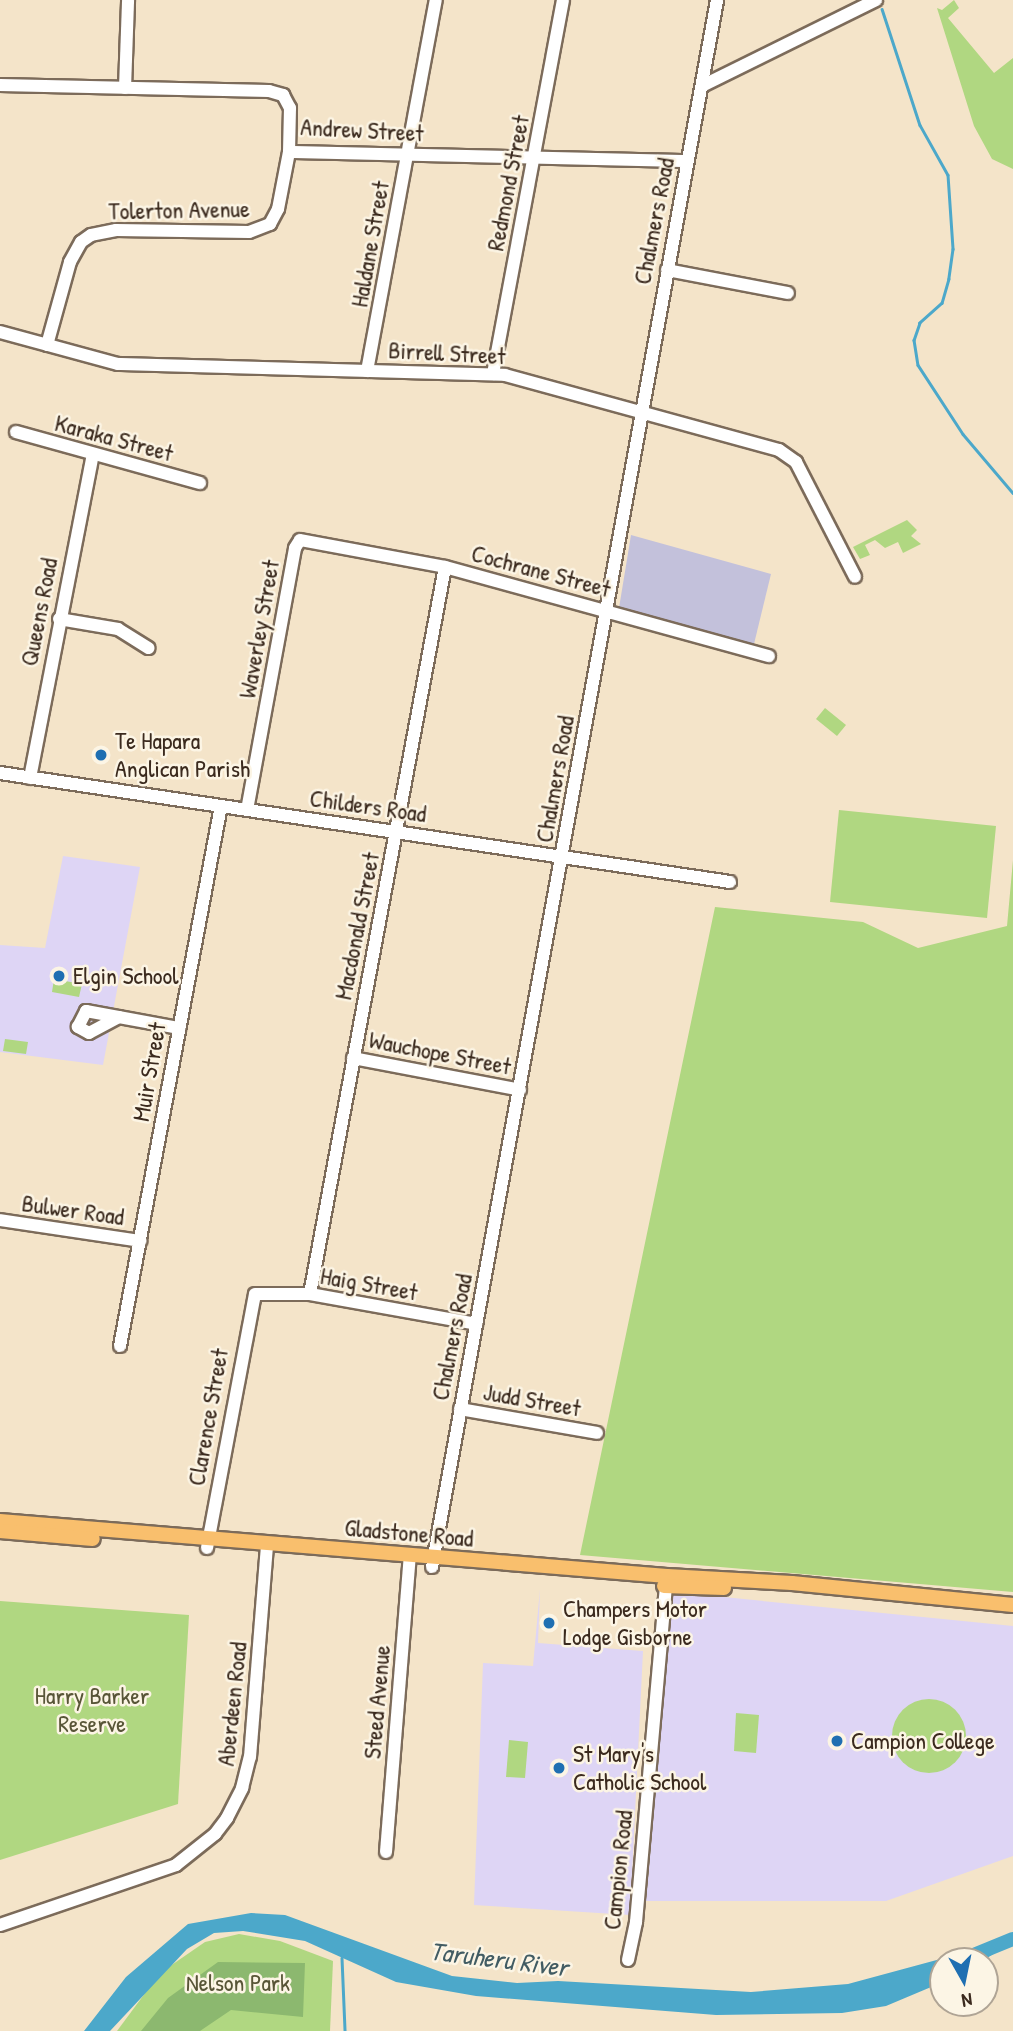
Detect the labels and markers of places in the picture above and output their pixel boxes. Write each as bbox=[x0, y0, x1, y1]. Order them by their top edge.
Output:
place label: Te Hapara Anglican Parish bbox=[115, 727, 250, 783]
marker: Te Hapara Anglican Parish bbox=[93, 747, 109, 763]
place label: Elgin School bbox=[73, 962, 179, 990]
marker: Elgin School bbox=[51, 968, 67, 984]
place label: Champers Motor Lodge Gisborne bbox=[563, 1595, 707, 1651]
marker: Champers Motor Lodge Gisborne bbox=[541, 1615, 557, 1631]
place label: Campion College bbox=[851, 1727, 995, 1755]
marker: Campion College bbox=[829, 1733, 845, 1749]
place label: St Mary's Catholic School bbox=[573, 1740, 706, 1796]
marker: St Mary's Catholic School bbox=[551, 1760, 567, 1776]

